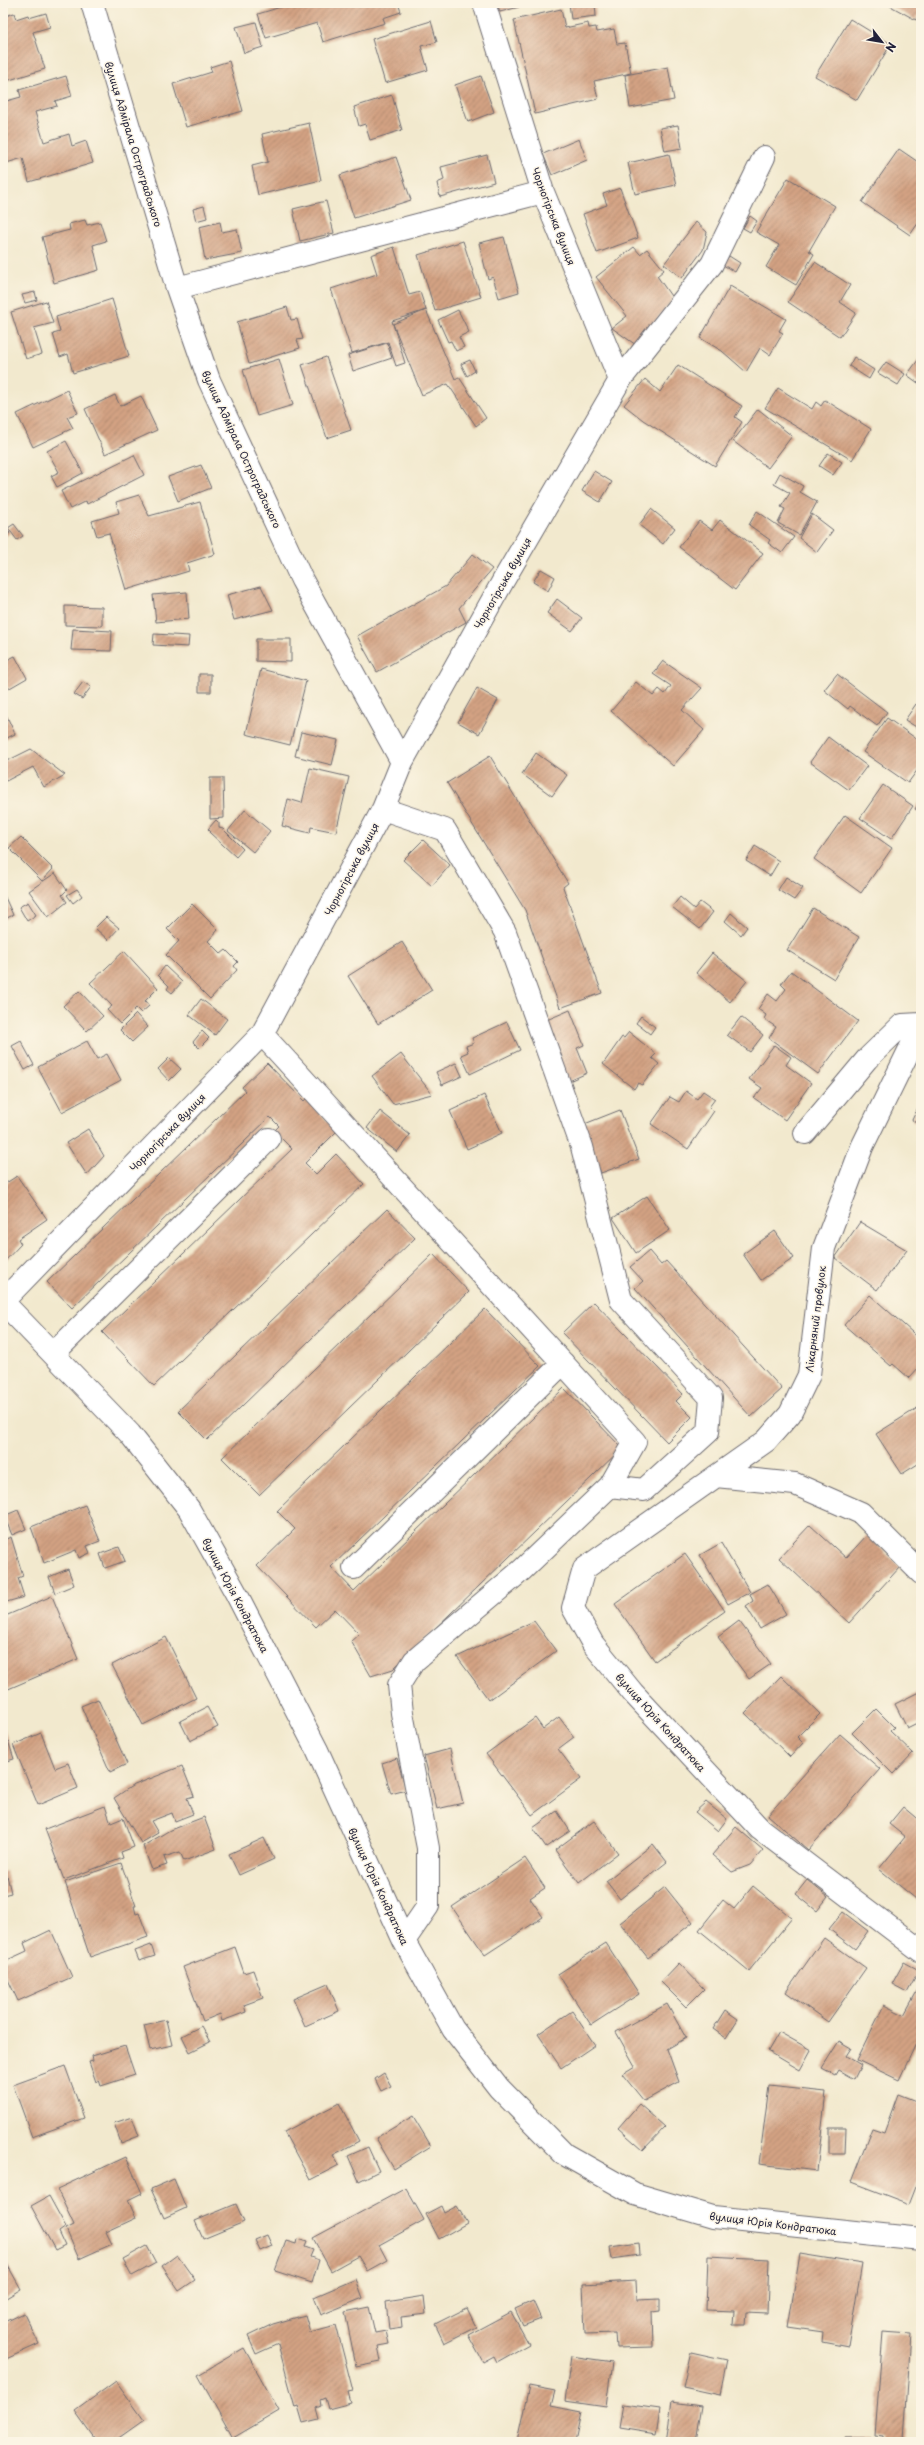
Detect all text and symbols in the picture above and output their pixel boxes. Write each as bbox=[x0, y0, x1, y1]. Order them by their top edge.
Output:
north arrow bbox=[862, 22, 902, 62]
text: N bbox=[881, 39, 901, 56]
street label: вулиця Адмірала Остроградського bbox=[102, 59, 166, 229]
street label: Чорногірська вулиця bbox=[528, 165, 580, 267]
street label: вулиця Адмірала Остроградського bbox=[199, 368, 285, 531]
street label: Чорногірська вулиця bbox=[470, 534, 534, 632]
street label: Чорногірська вулиця bbox=[320, 820, 382, 918]
street label: Чорногірська вулиця bbox=[126, 1090, 208, 1174]
street label: Лікарняний провулок bbox=[801, 1265, 830, 1373]
street label: вулиця Юрія Кондратюка bbox=[199, 1535, 273, 1656]
street label: вулиця Юрія Кондратюка bbox=[613, 1669, 710, 1775]
street label: вулиця Юрія Кондратюка bbox=[345, 1825, 413, 1948]
street label: вулиця Юрія Кондратюка bbox=[709, 2208, 838, 2238]

